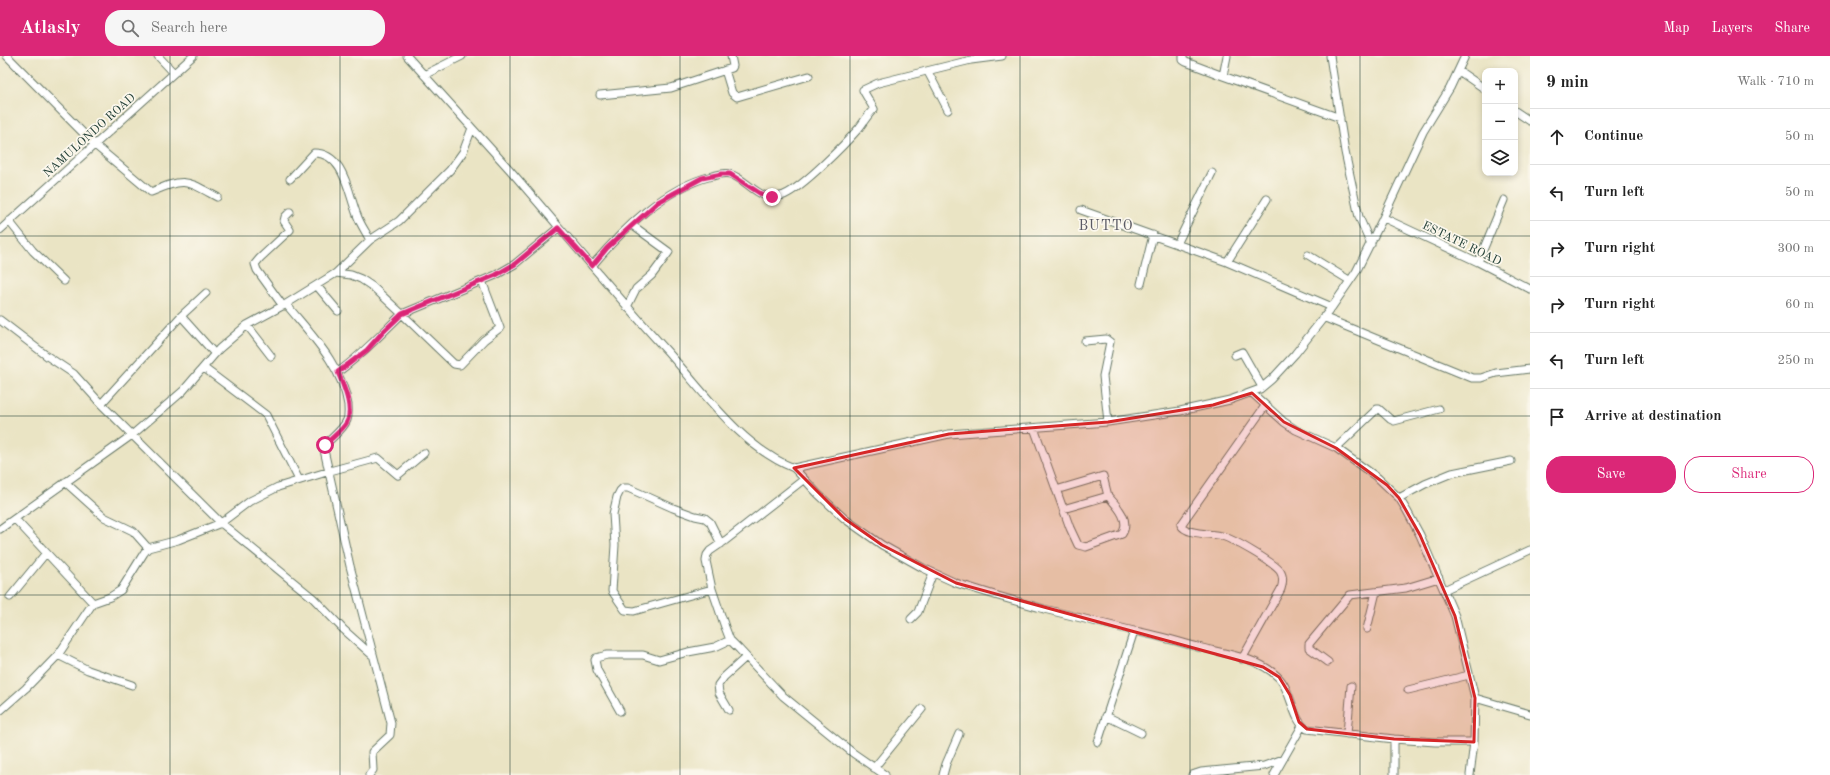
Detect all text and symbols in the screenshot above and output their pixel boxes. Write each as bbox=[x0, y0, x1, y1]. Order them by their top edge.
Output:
search box bbox=[105, 10, 385, 46]
icon: search bbox=[119, 17, 141, 39]
text: Atlasly bbox=[20, 19, 81, 38]
text: Search here bbox=[151, 21, 228, 36]
text: Map bbox=[1664, 21, 1690, 35]
text: Layers bbox=[1712, 21, 1753, 35]
text: Share bbox=[1775, 21, 1810, 35]
map controls bbox=[1482, 68, 1518, 176]
button: + bbox=[1482, 68, 1518, 104]
text: 9 min bbox=[1546, 74, 1589, 91]
text: Walk · 710 m bbox=[1737, 75, 1814, 88]
street label: NAMULONDO ROAD bbox=[41, 91, 138, 180]
button: − bbox=[1482, 104, 1518, 140]
icon: ahead bbox=[1546, 126, 1568, 148]
text: Continue bbox=[1584, 129, 1643, 144]
text: 50 m bbox=[1785, 130, 1814, 143]
button: layers bbox=[1482, 140, 1518, 176]
icon: left bbox=[1546, 182, 1568, 204]
text: Turn left bbox=[1584, 185, 1644, 200]
text: 50 m bbox=[1785, 186, 1814, 199]
route end bbox=[763, 188, 781, 206]
district label: BUTTO bbox=[1078, 219, 1134, 233]
street label: ESTATE ROAD bbox=[1420, 220, 1503, 268]
icon: right bbox=[1546, 238, 1568, 260]
text: Turn right bbox=[1584, 241, 1655, 256]
text: 300 m bbox=[1777, 242, 1814, 255]
icon: right bbox=[1546, 294, 1568, 316]
text: Turn right bbox=[1584, 297, 1655, 312]
text: 60 m bbox=[1785, 298, 1814, 311]
icon: left bbox=[1546, 350, 1568, 372]
text: Turn left bbox=[1584, 353, 1644, 368]
text: 250 m bbox=[1777, 354, 1814, 367]
icon: arrive bbox=[1546, 406, 1568, 428]
text: Arrive at destination bbox=[1584, 409, 1722, 424]
route start bbox=[316, 436, 334, 454]
button: Save bbox=[1546, 456, 1676, 493]
button: Share bbox=[1684, 456, 1814, 493]

